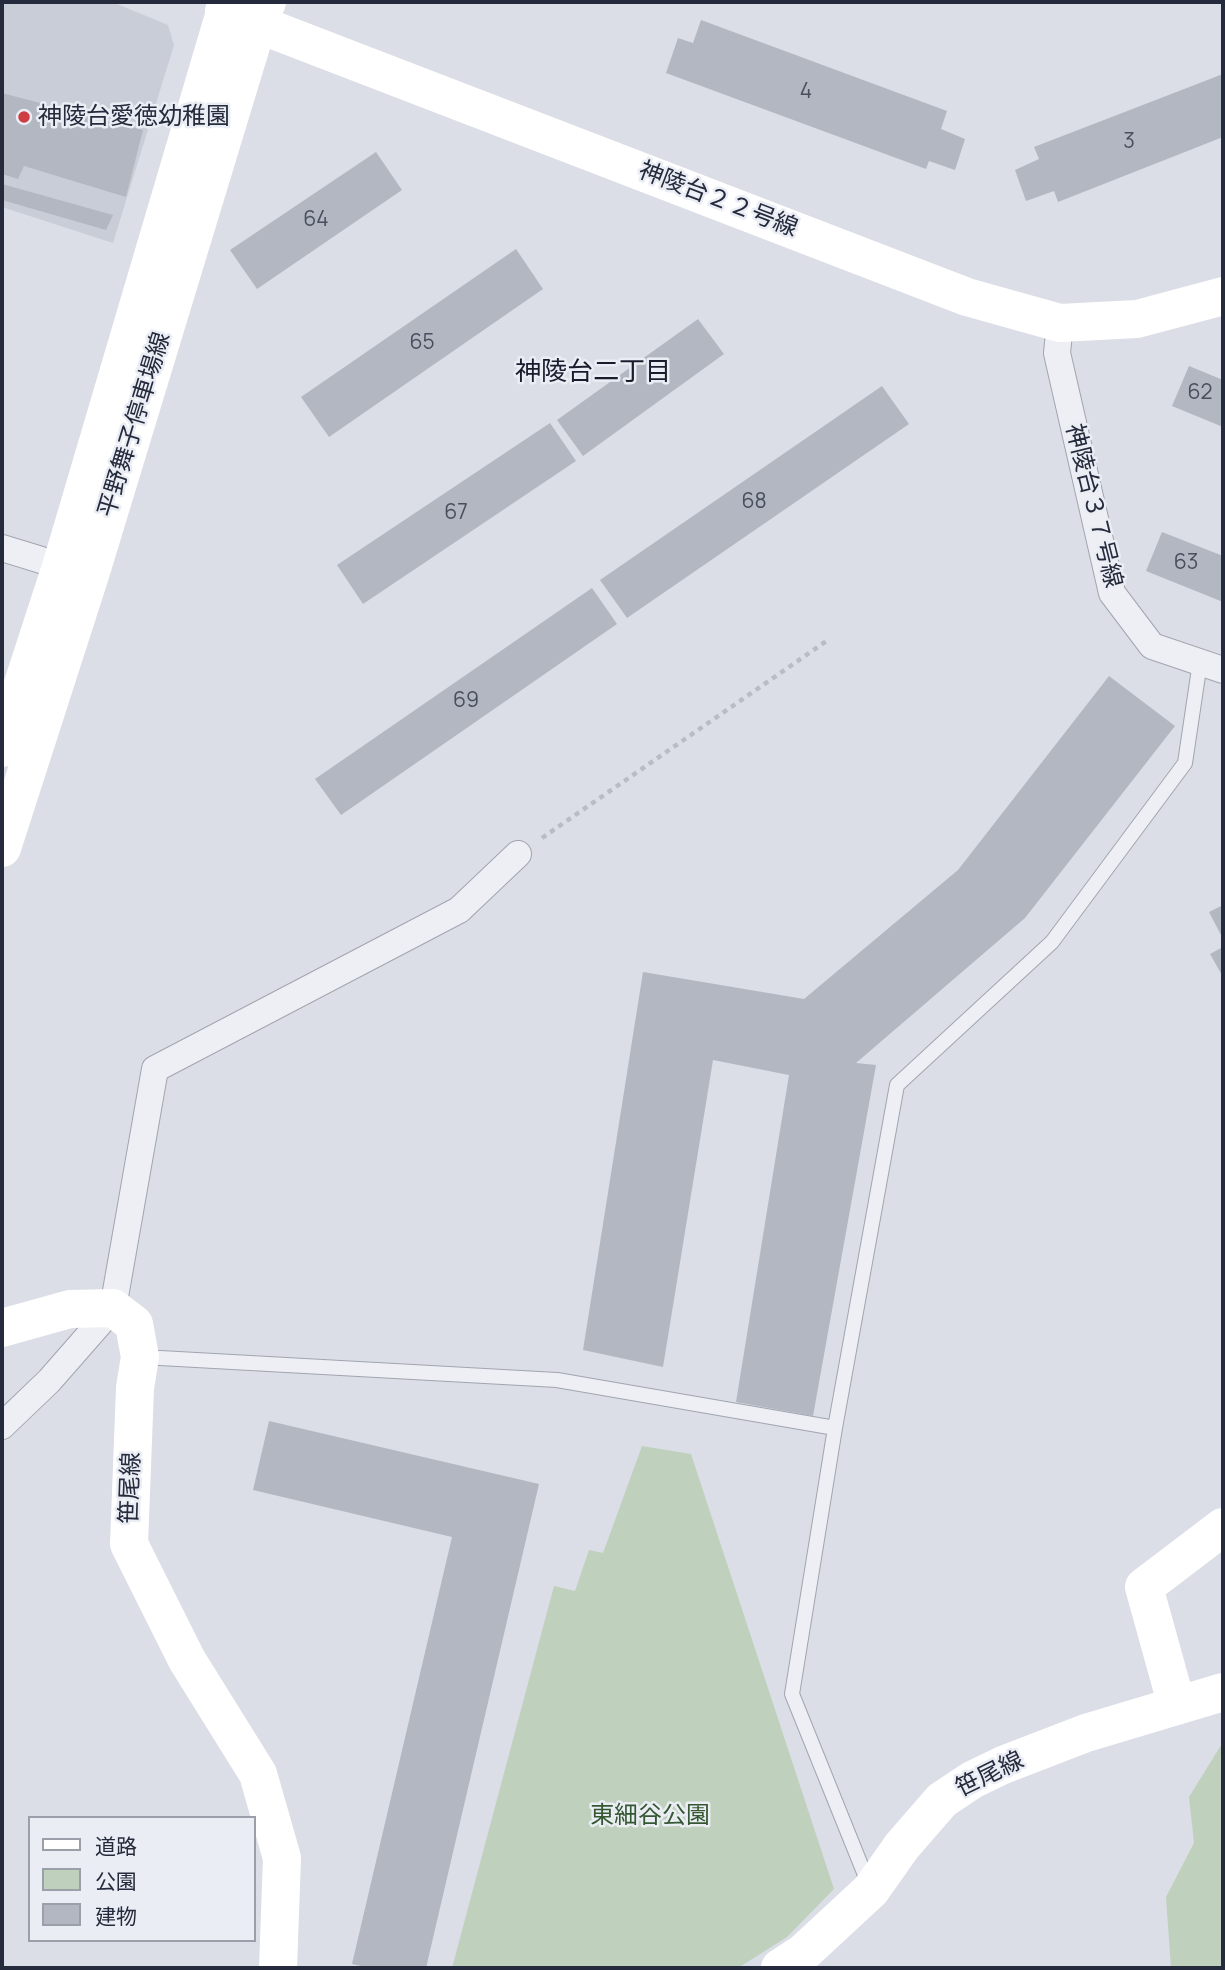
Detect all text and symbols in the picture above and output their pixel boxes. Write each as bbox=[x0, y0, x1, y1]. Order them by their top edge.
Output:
house number: 4 bbox=[800, 79, 812, 105]
place label: 神陵台愛徳幼稚園 bbox=[38, 103, 230, 131]
marker: 神陵台愛徳幼稚園 bbox=[16, 109, 32, 125]
house number: 3 bbox=[1123, 129, 1135, 155]
street label: 神陵台２２号線 bbox=[634, 156, 802, 244]
house number: 64 bbox=[303, 207, 329, 233]
street label: 平野舞子停車場線 bbox=[93, 329, 177, 521]
house number: 65 bbox=[409, 330, 435, 356]
district label: 神陵台二丁目 bbox=[515, 357, 671, 389]
house number: 62 bbox=[1187, 380, 1213, 406]
street label: 神陵台３７号線 bbox=[1059, 421, 1127, 591]
house number: 68 bbox=[741, 489, 767, 515]
house number: 67 bbox=[444, 500, 468, 526]
house number: 63 bbox=[1174, 550, 1198, 576]
house number: 69 bbox=[453, 688, 479, 714]
street label: 笹尾線 bbox=[115, 1452, 147, 1524]
street label: 笹尾線 bbox=[951, 1746, 1029, 1804]
park label: 東細谷公園 bbox=[590, 1802, 710, 1830]
legend bbox=[28, 1816, 256, 1942]
text: 道路 bbox=[95, 1832, 137, 1860]
text: 公園 bbox=[95, 1867, 137, 1895]
text: 建物 bbox=[95, 1902, 137, 1930]

